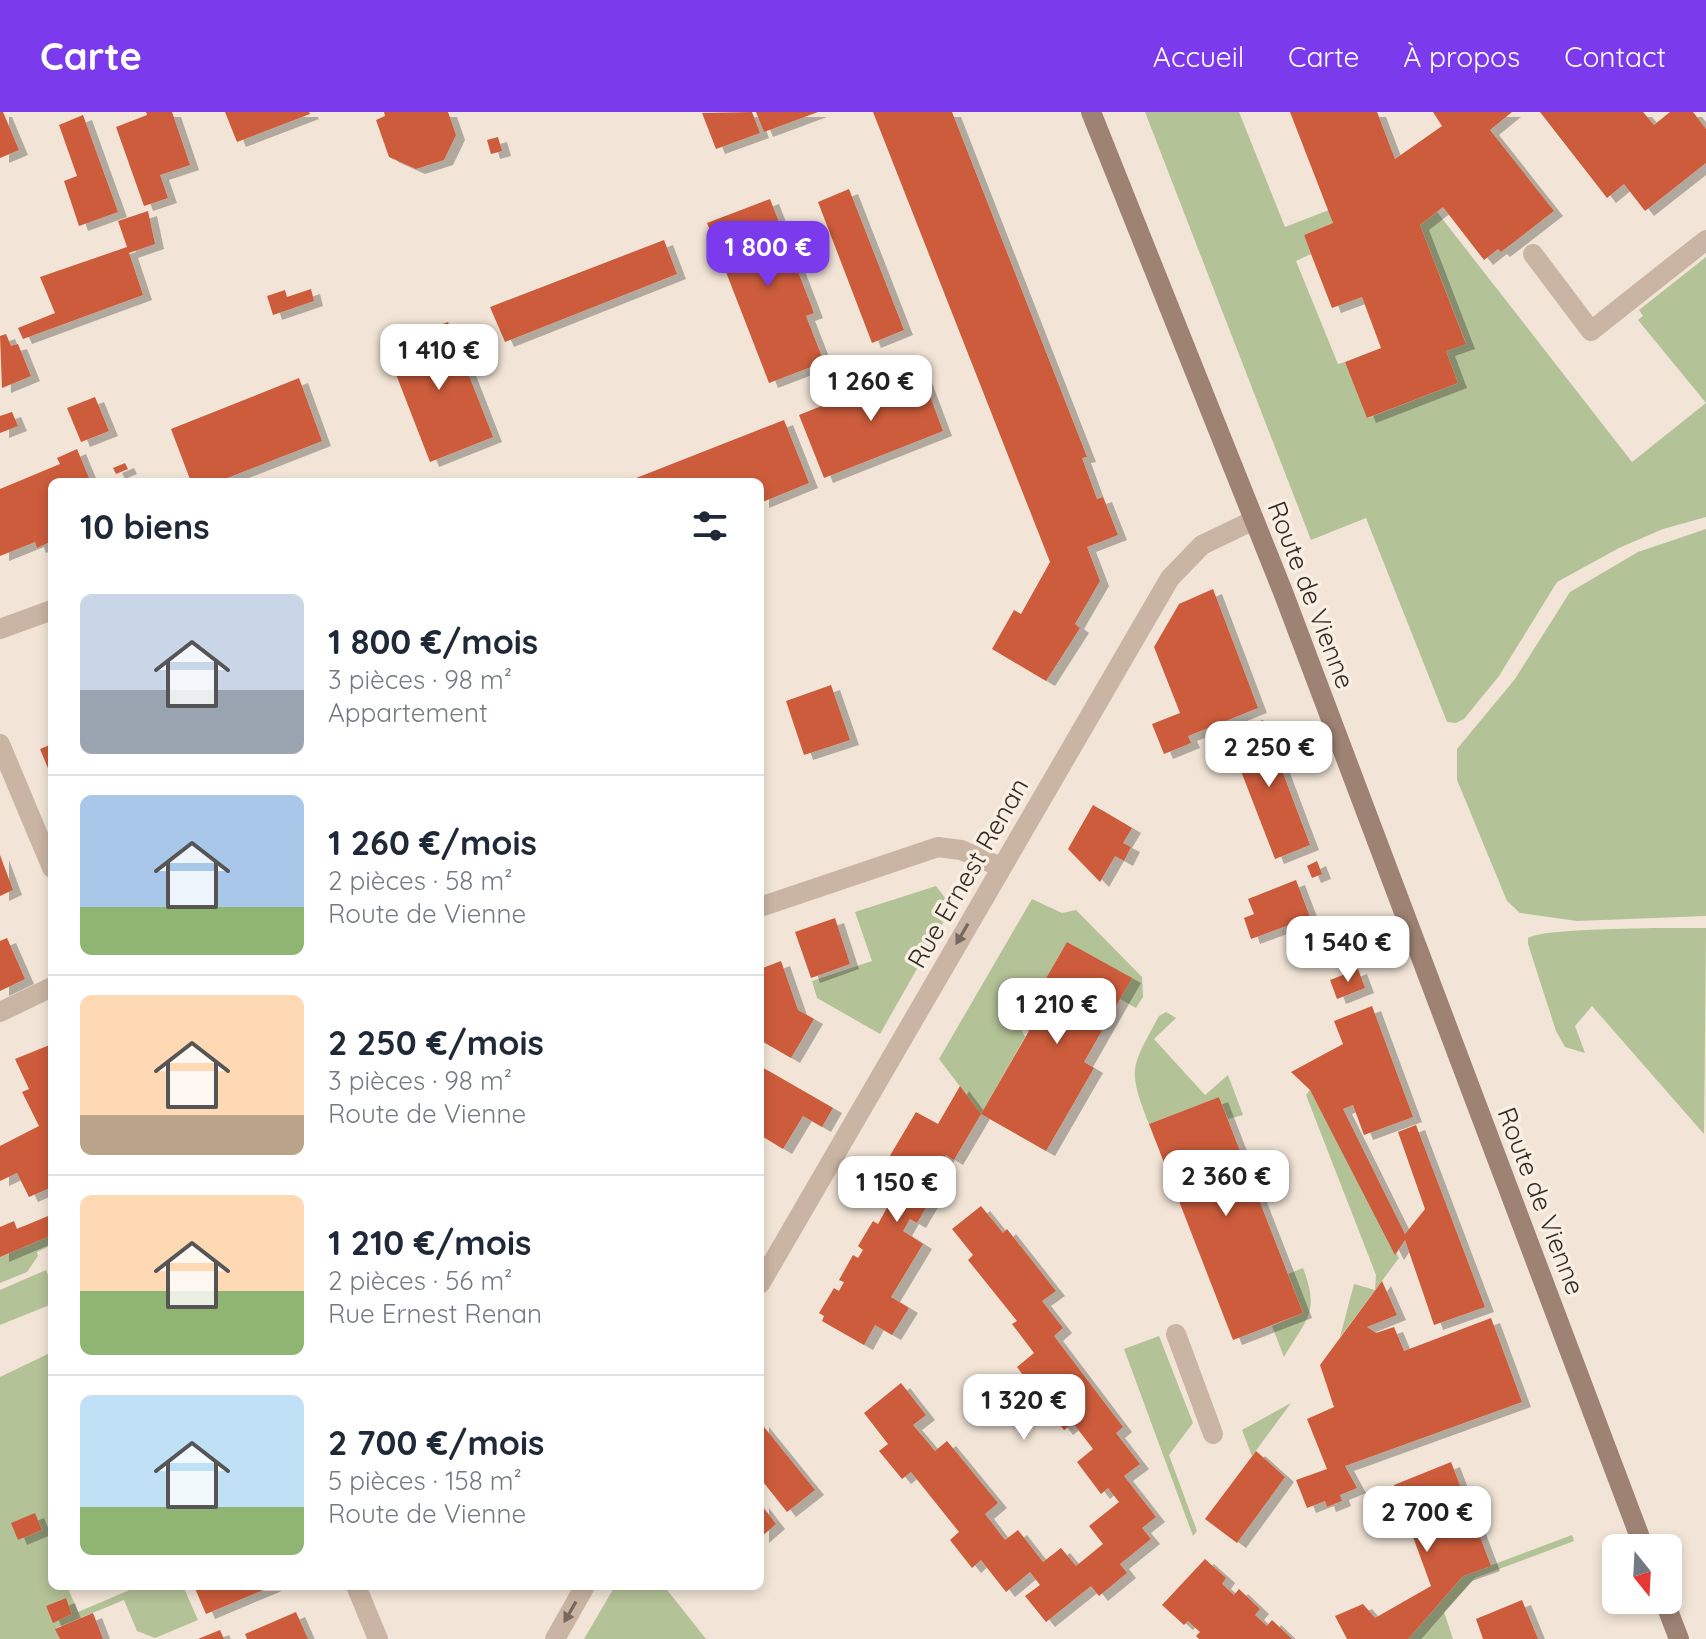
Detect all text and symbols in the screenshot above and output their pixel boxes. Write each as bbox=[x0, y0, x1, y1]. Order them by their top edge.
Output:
text: Carte bbox=[40, 32, 142, 80]
text: Accueil bbox=[1153, 39, 1244, 74]
text: Carte bbox=[1288, 39, 1359, 74]
text: À propos bbox=[1403, 39, 1520, 74]
text: Contact bbox=[1564, 39, 1666, 74]
pin: 1 800 € bbox=[694, 221, 842, 289]
text: 1 800 € bbox=[724, 230, 812, 263]
pin: 1 410 € bbox=[365, 324, 513, 392]
text: 1 410 € bbox=[398, 333, 480, 366]
pin: 1 260 € bbox=[797, 355, 945, 423]
text: 1 260 € bbox=[828, 364, 914, 397]
street label: Route de Vienne bbox=[1261, 496, 1362, 693]
icon: filters bbox=[688, 504, 732, 548]
text: 10 biens bbox=[80, 505, 210, 548]
text: 1 800 €/mois bbox=[328, 620, 538, 663]
icon: home bbox=[144, 626, 240, 722]
text: 3 pièces · 98 m² bbox=[328, 663, 512, 696]
text: Appartement bbox=[328, 696, 488, 729]
pin: 2 250 € bbox=[1195, 721, 1343, 789]
text: 2 250 € bbox=[1223, 730, 1315, 763]
street label: Rue Ernest Renan bbox=[900, 772, 1035, 974]
text: 1 260 €/mois bbox=[328, 821, 537, 864]
icon: home bbox=[144, 827, 240, 923]
text: 2 pièces · 58 m² bbox=[328, 864, 512, 897]
text: Route de Vienne bbox=[328, 897, 526, 930]
pin: 1 540 € bbox=[1274, 916, 1422, 984]
one-way arrow bbox=[955, 923, 969, 946]
text: 1 540 € bbox=[1304, 925, 1392, 958]
pin: 1 210 € bbox=[983, 978, 1131, 1046]
text: 1 210 € bbox=[1016, 987, 1098, 1020]
text: 2 250 €/mois bbox=[328, 1021, 544, 1064]
icon: home bbox=[144, 1027, 240, 1123]
text: 3 pièces · 98 m² bbox=[328, 1064, 512, 1097]
text: Route de Vienne bbox=[328, 1097, 526, 1130]
street label: Route de Vienne bbox=[1491, 1102, 1592, 1299]
pin: 2 360 € bbox=[1152, 1150, 1300, 1218]
pin: 1 150 € bbox=[823, 1156, 971, 1224]
text: 2 360 € bbox=[1181, 1159, 1271, 1192]
text: 1 150 € bbox=[856, 1165, 938, 1198]
text: 1 210 €/mois bbox=[328, 1221, 531, 1264]
icon: home bbox=[144, 1227, 240, 1323]
text: 2 pièces · 56 m² bbox=[328, 1264, 512, 1297]
text: Rue Ernest Renan bbox=[328, 1297, 542, 1330]
pin: 1 320 € bbox=[950, 1374, 1098, 1442]
text: 1 320 € bbox=[981, 1383, 1067, 1416]
text: 2 700 €/mois bbox=[328, 1421, 544, 1464]
icon: home bbox=[144, 1427, 240, 1523]
text: 5 pièces · 158 m² bbox=[328, 1464, 522, 1497]
pin: 2 700 € bbox=[1353, 1486, 1501, 1554]
text: 2 700 € bbox=[1381, 1495, 1473, 1528]
text: Route de Vienne bbox=[328, 1497, 526, 1530]
north arrow bbox=[1602, 1534, 1682, 1614]
map controls bbox=[1602, 1534, 1682, 1614]
one-way arrow bbox=[563, 1601, 577, 1624]

